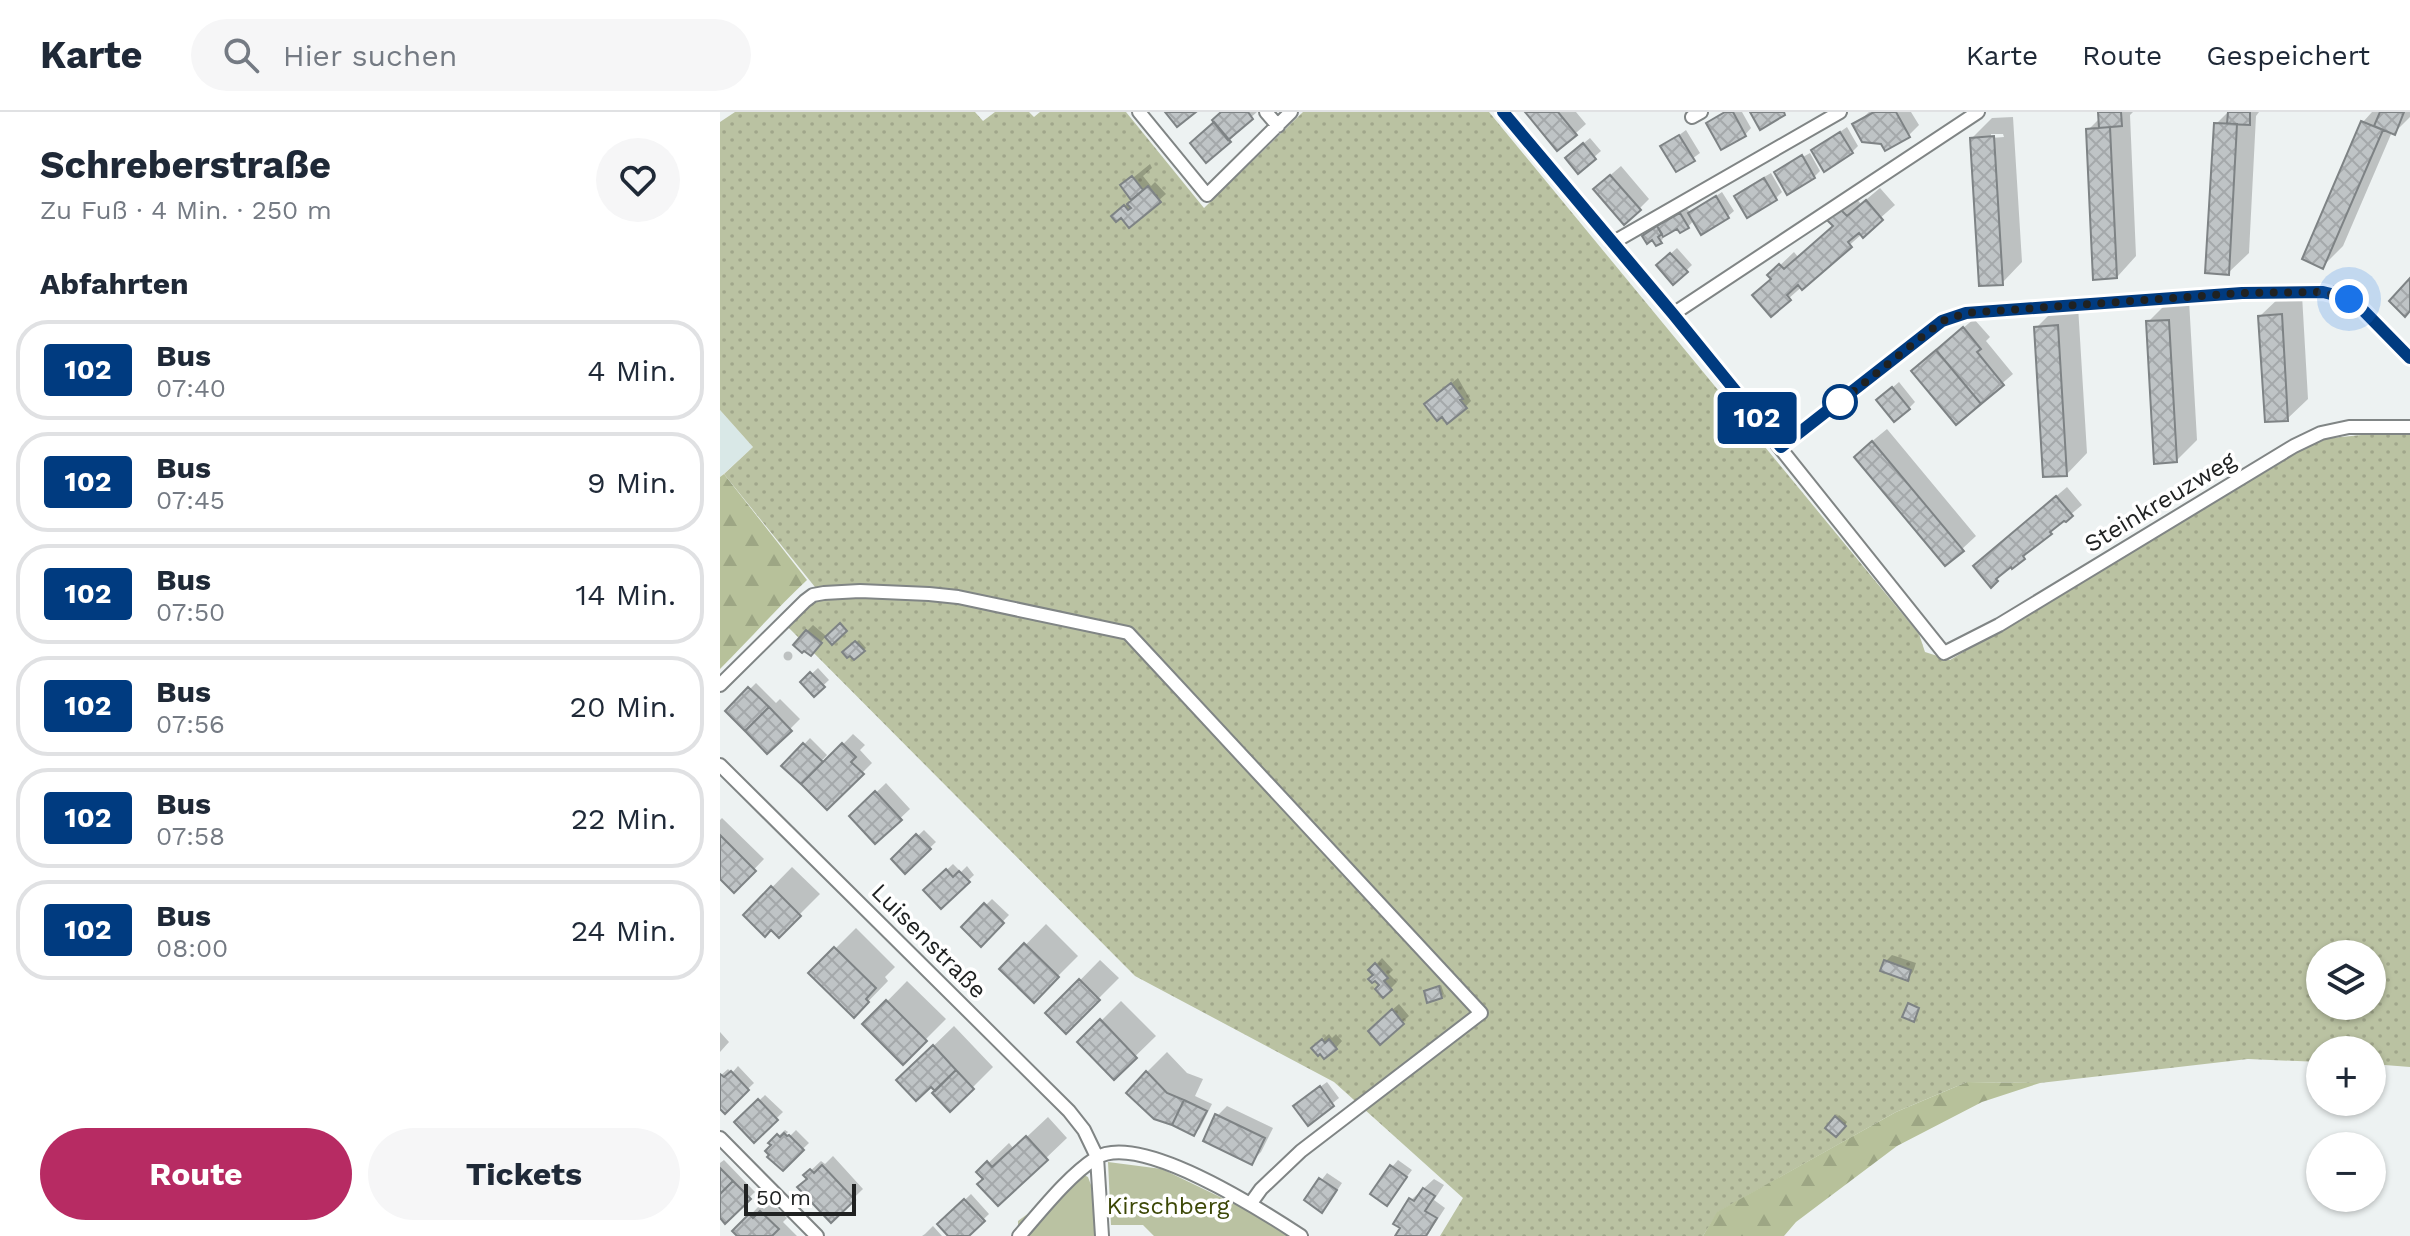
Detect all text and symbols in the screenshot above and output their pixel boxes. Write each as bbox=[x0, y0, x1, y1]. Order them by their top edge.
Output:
search box bbox=[191, 19, 751, 91]
text: Karte bbox=[40, 33, 143, 77]
icon: search bbox=[219, 33, 263, 77]
text: Hier suchen bbox=[283, 38, 457, 73]
text: Karte bbox=[1966, 39, 2038, 72]
text: Route bbox=[2082, 39, 2162, 72]
text: Gespeichert bbox=[2206, 39, 2370, 72]
button: heart bbox=[596, 138, 680, 222]
text: Schreberstraße bbox=[40, 143, 331, 187]
text: Zu Fuß · 4 Min. · 250 m bbox=[40, 195, 332, 225]
text: Abfahrten bbox=[40, 266, 189, 301]
your location bbox=[2329, 279, 2369, 319]
text: Bus bbox=[156, 338, 211, 373]
text: 102 bbox=[65, 353, 111, 386]
text: 4 Min. bbox=[587, 353, 676, 388]
text: 07:40 bbox=[156, 373, 226, 403]
unlabelled marker bbox=[1823, 385, 1857, 419]
line badge: 102 bbox=[1711, 392, 1803, 444]
text: 102 bbox=[1734, 401, 1780, 434]
street label: Steinkreuzweg bbox=[2079, 446, 2241, 558]
text: Bus bbox=[156, 450, 211, 485]
text: 102 bbox=[65, 465, 111, 498]
text: 9 Min. bbox=[587, 465, 676, 500]
text: 07:45 bbox=[156, 485, 225, 515]
text: Bus bbox=[156, 562, 211, 597]
text: 102 bbox=[65, 577, 111, 610]
text: 14 Min. bbox=[576, 577, 676, 612]
text: 07:50 bbox=[156, 597, 225, 627]
text: Bus bbox=[156, 674, 211, 709]
text: 102 bbox=[65, 689, 111, 722]
text: 20 Min. bbox=[569, 689, 676, 724]
text: 07:56 bbox=[156, 709, 225, 739]
text: Bus bbox=[156, 786, 211, 821]
text: 102 bbox=[65, 801, 111, 834]
text: 22 Min. bbox=[571, 801, 676, 836]
text: 07:58 bbox=[156, 821, 225, 851]
street label: Luisenstraße bbox=[866, 878, 992, 1004]
text: Bus bbox=[156, 898, 211, 933]
text: 102 bbox=[65, 913, 111, 946]
text: 24 Min. bbox=[571, 913, 676, 948]
text: 08:00 bbox=[156, 933, 228, 963]
map controls bbox=[2306, 940, 2386, 1212]
button: layers bbox=[2306, 940, 2386, 1020]
button: + bbox=[2306, 1036, 2386, 1116]
button: Route bbox=[40, 1128, 352, 1220]
button: Tickets bbox=[368, 1128, 680, 1220]
button: − bbox=[2306, 1132, 2386, 1212]
scale bar bbox=[744, 1180, 856, 1216]
text: 50 m bbox=[756, 1185, 811, 1210]
park label: Kirschberg bbox=[1106, 1192, 1230, 1220]

